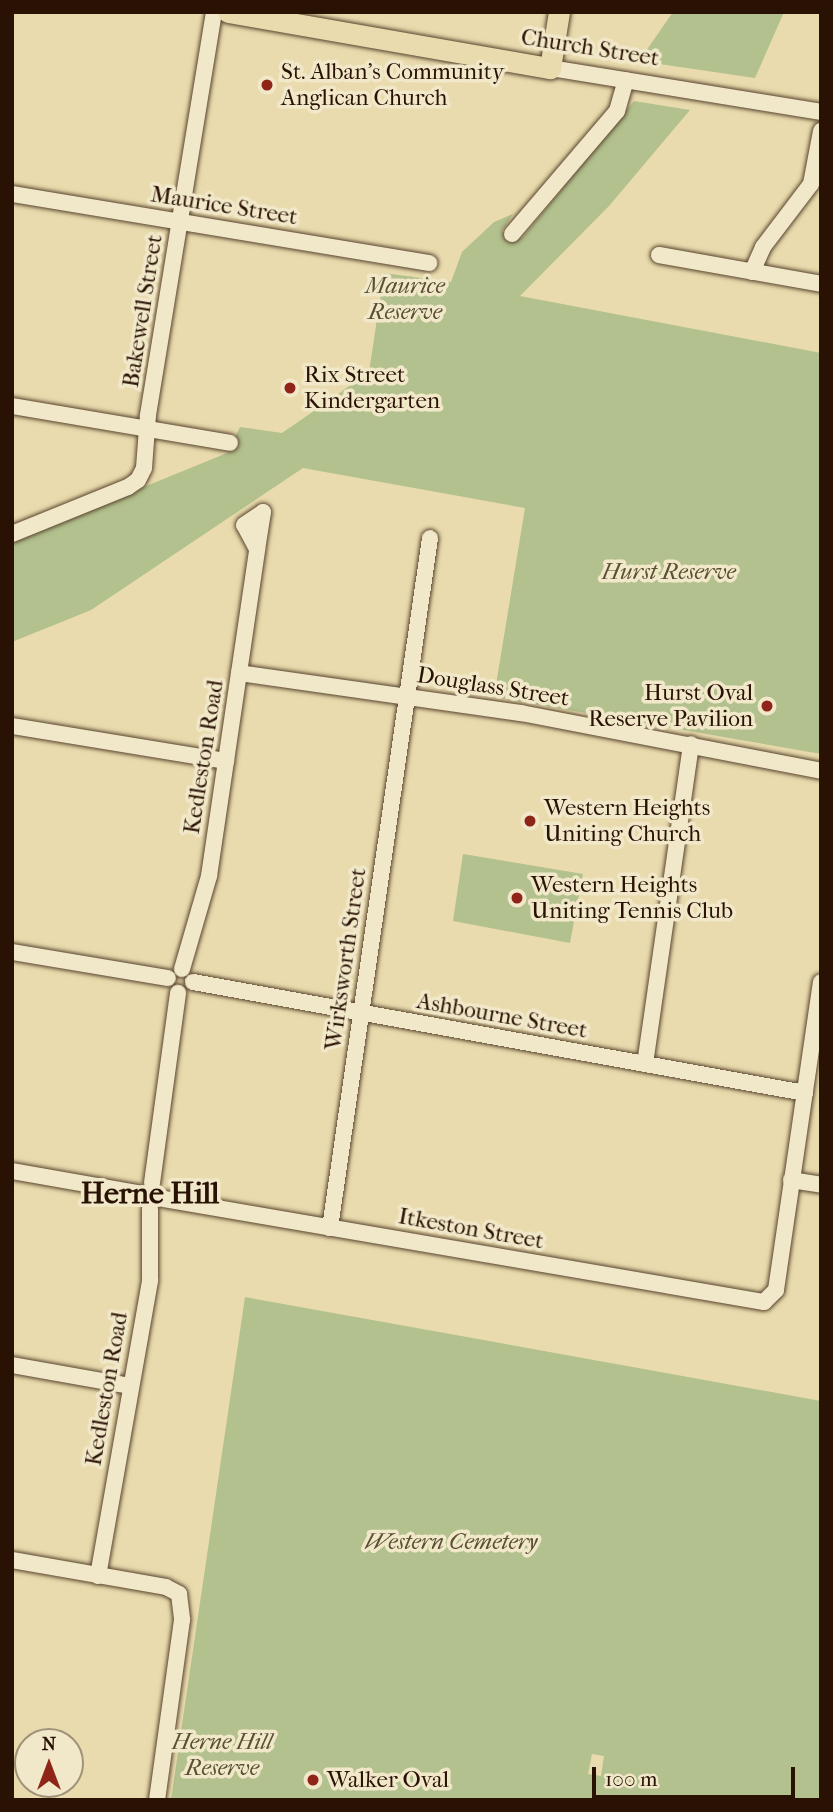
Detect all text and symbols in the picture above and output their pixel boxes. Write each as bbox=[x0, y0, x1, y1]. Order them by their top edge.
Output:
street label: Church Street bbox=[519, 23, 661, 73]
place label: St. Alban's Community Anglican Church bbox=[281, 58, 504, 112]
marker: St. Alban's Community Anglican Church bbox=[259, 77, 275, 93]
street label: Maurice Street bbox=[149, 181, 299, 231]
street label: Bakewell Street bbox=[117, 233, 169, 389]
park label: Maurice Reserve bbox=[365, 272, 445, 326]
place label: Rix Street Kindergarten bbox=[304, 361, 440, 415]
marker: Rix Street Kindergarten bbox=[282, 380, 298, 396]
park label: Hurst Reserve bbox=[602, 558, 736, 586]
street label: Douglass Street bbox=[415, 661, 571, 713]
street label: Kedleston Road bbox=[178, 678, 230, 836]
place label: Hurst Oval Reserve Pavilion bbox=[588, 679, 753, 733]
marker: Hurst Oval Reserve Pavilion bbox=[759, 698, 775, 714]
place label: Western Heights Uniting Church bbox=[544, 794, 710, 848]
marker: Western Heights Uniting Church bbox=[522, 813, 538, 829]
street label: Wirksworth Street bbox=[320, 866, 372, 1052]
place label: Western Heights Uniting Tennis Club bbox=[531, 871, 733, 925]
marker: Western Heights Uniting Tennis Club bbox=[509, 890, 525, 906]
street label: Ashbourne Street bbox=[415, 987, 589, 1045]
district label: Herne Hill bbox=[81, 1176, 219, 1212]
street label: Itkeston Street bbox=[396, 1203, 546, 1255]
street label: Kedleston Road bbox=[80, 1310, 134, 1468]
park label: Western Cemetery bbox=[365, 1528, 537, 1556]
north arrow bbox=[14, 1728, 84, 1798]
park label: Herne Hill Reserve bbox=[172, 1728, 272, 1782]
text: N bbox=[42, 1733, 56, 1755]
scale bar bbox=[595, 1752, 798, 1796]
place label: Walker Oval bbox=[327, 1766, 449, 1794]
text: 100 m bbox=[605, 1767, 658, 1791]
marker: Walker Oval bbox=[305, 1772, 321, 1788]

